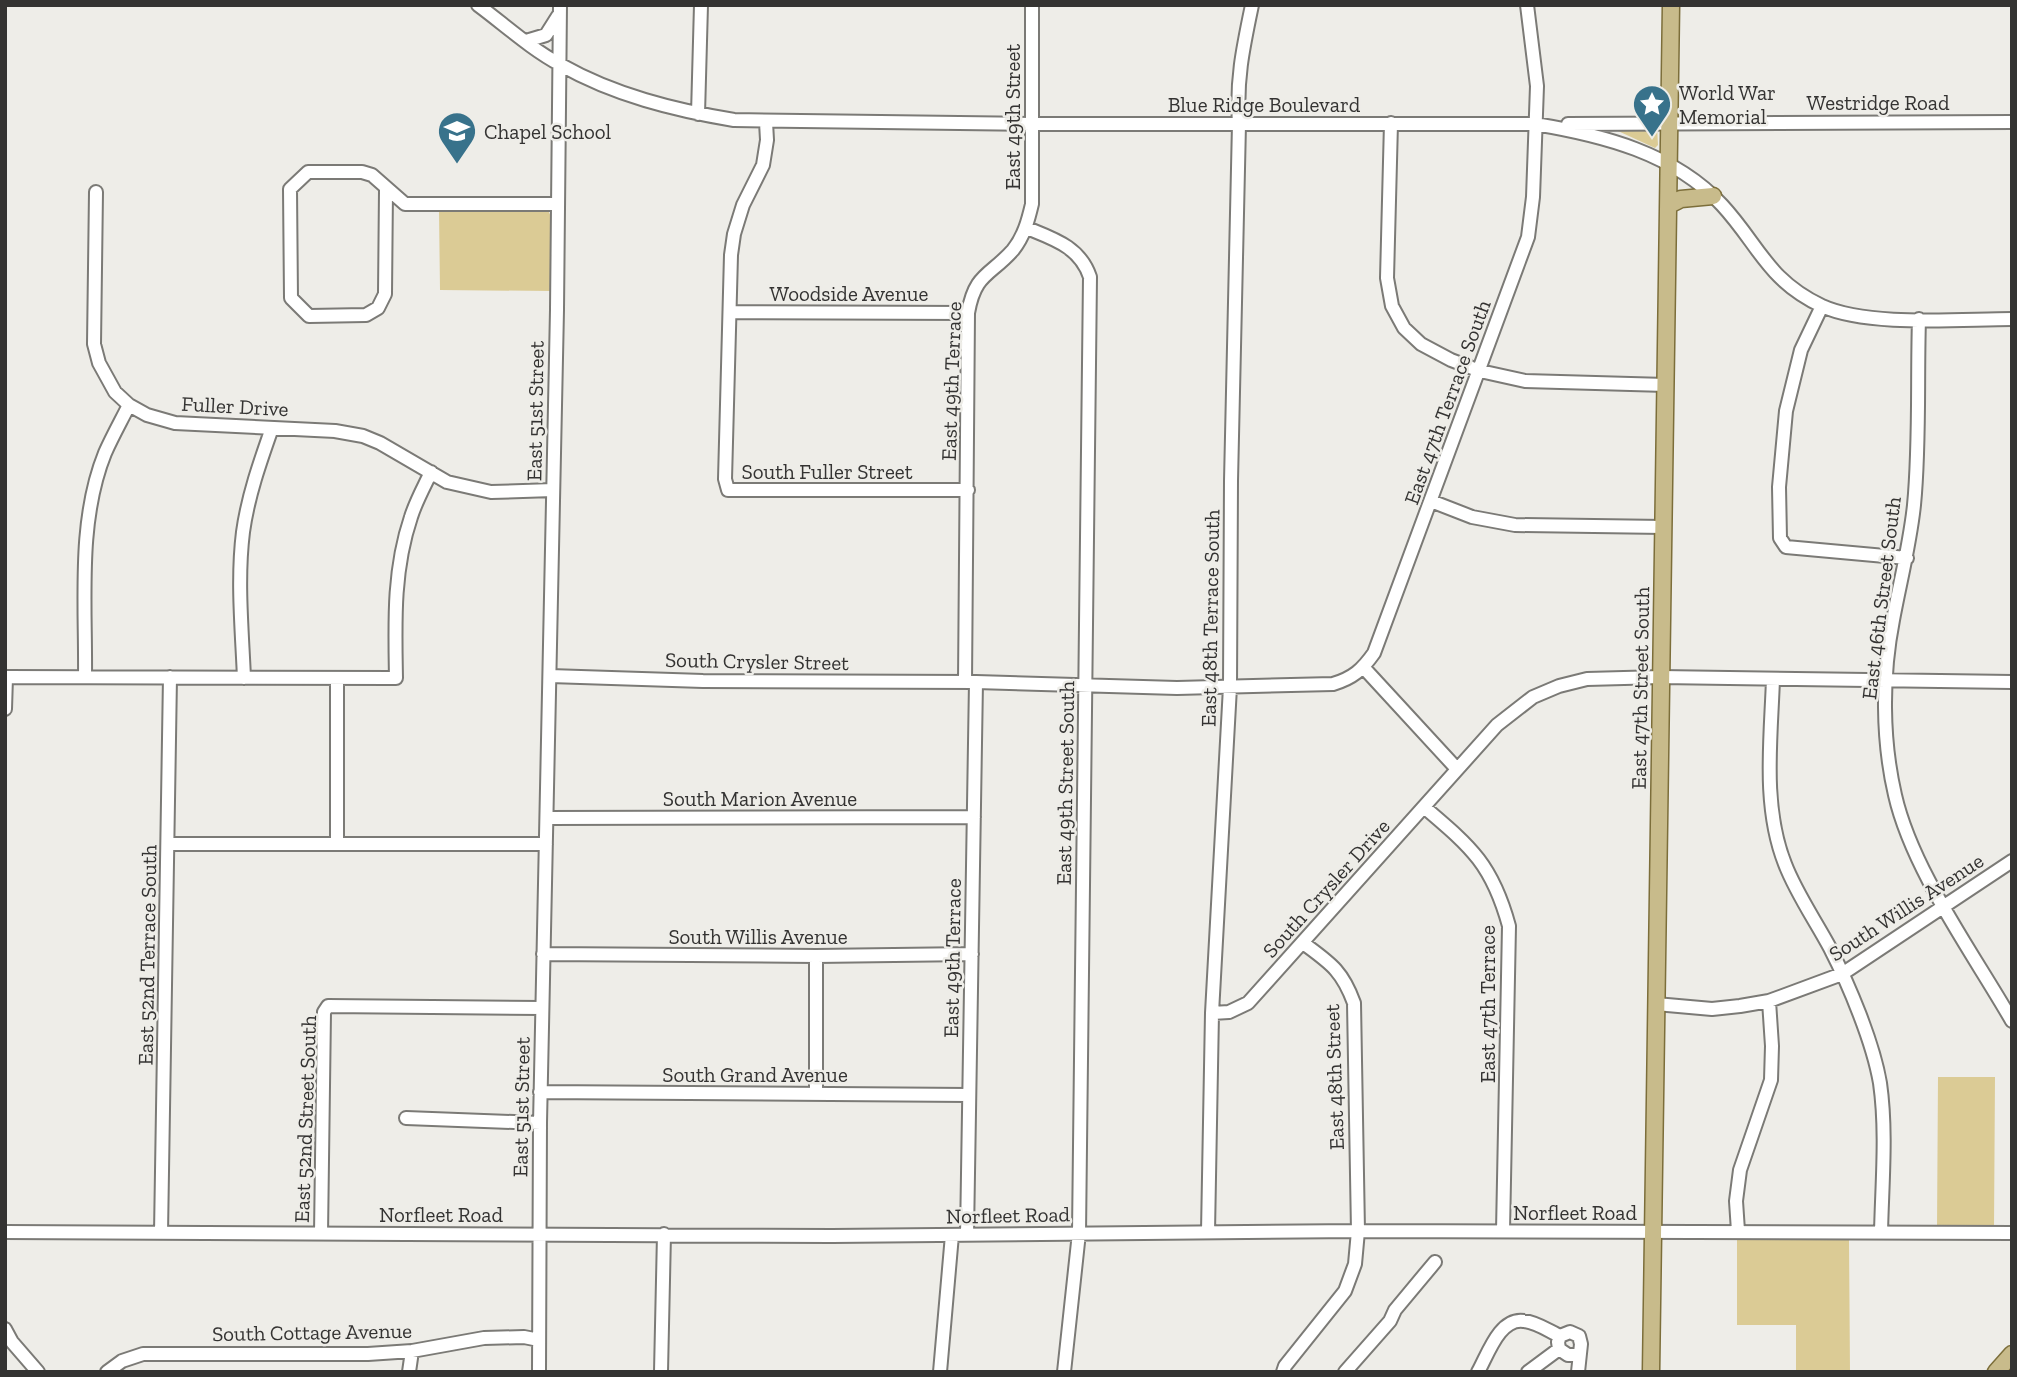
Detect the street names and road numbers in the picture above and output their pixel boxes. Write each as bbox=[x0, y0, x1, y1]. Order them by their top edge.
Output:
street label: East 49th Street bbox=[1000, 44, 1025, 190]
street label: Westridge Road bbox=[1806, 90, 1950, 115]
street label: Blue Ridge Boulevard bbox=[1168, 92, 1361, 117]
street label: Woodside Avenue bbox=[770, 281, 929, 306]
street label: East 47th Terrace South bbox=[1398, 296, 1496, 508]
street label: East 49th Terrace bbox=[936, 301, 966, 461]
street label: East 51st Street bbox=[521, 341, 549, 481]
street label: Fuller Drive bbox=[181, 391, 289, 421]
street label: South Fuller Street bbox=[742, 459, 913, 484]
street label: East 46th Street South bbox=[1856, 495, 1906, 701]
street label: East 48th Terrace South bbox=[1196, 509, 1224, 727]
street label: East 47th Street South bbox=[1626, 586, 1654, 790]
street label: South Crysler Street bbox=[665, 647, 849, 675]
street label: East 49th Street South bbox=[1051, 680, 1079, 885]
street label: South Marion Avenue bbox=[663, 786, 857, 811]
street label: South Crysler Drive bbox=[1257, 813, 1395, 963]
street label: East 52nd Terrace South bbox=[133, 844, 161, 1066]
street label: South Willis Avenue bbox=[1824, 848, 1988, 966]
street label: East 49th Terrace bbox=[938, 878, 966, 1038]
street label: South Willis Avenue bbox=[668, 924, 848, 949]
street label: East 47th Terrace bbox=[1475, 925, 1500, 1083]
street label: East 48th Street bbox=[1319, 1003, 1349, 1151]
street label: East 52nd Street South bbox=[289, 1015, 321, 1223]
street label: East 51st Street bbox=[507, 1037, 535, 1177]
street label: South Grand Avenue bbox=[662, 1062, 848, 1087]
street label: Norfleet Road bbox=[1513, 1200, 1637, 1225]
street label: Norfleet Road bbox=[946, 1201, 1071, 1229]
street label: Norfleet Road bbox=[379, 1202, 503, 1227]
street label: South Cottage Avenue bbox=[212, 1318, 412, 1346]

